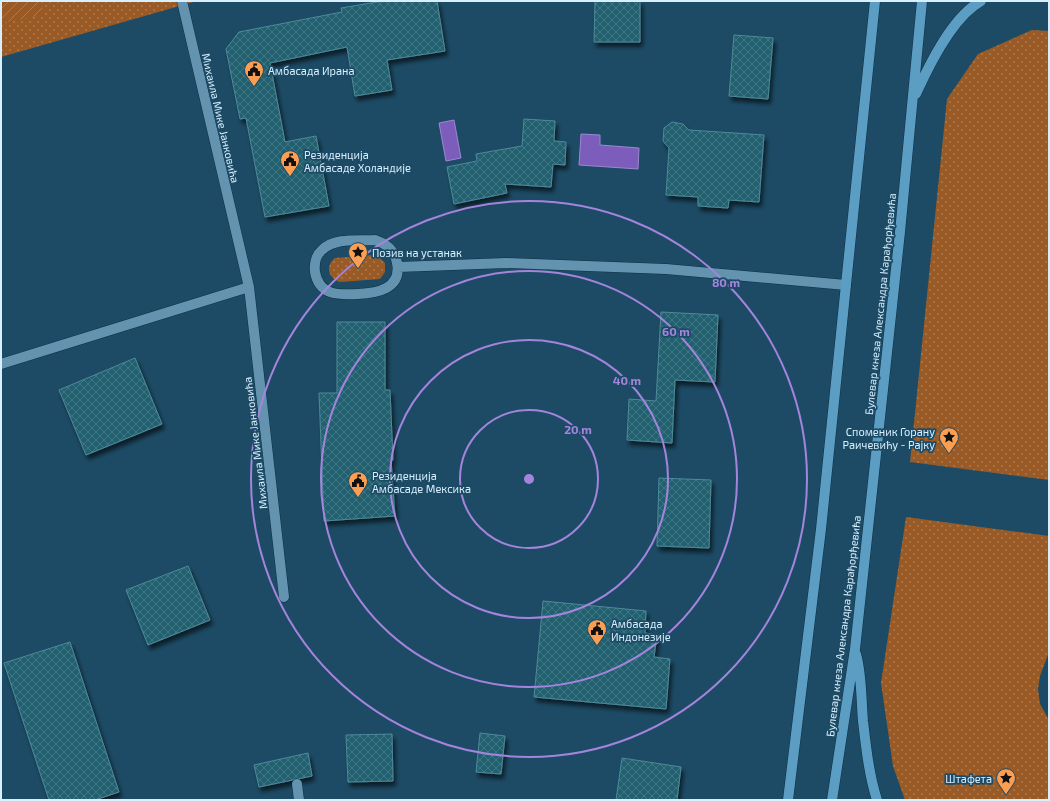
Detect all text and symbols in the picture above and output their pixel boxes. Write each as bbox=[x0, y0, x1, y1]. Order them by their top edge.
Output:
street label: Михаила Мике Јанковића bbox=[200, 52, 242, 184]
public building icon: Амбасада Ирана bbox=[243, 59, 265, 87]
place label: Амбасада Ирана bbox=[268, 64, 354, 77]
place label: Резиденција Амбасаде Холандије bbox=[304, 148, 411, 175]
public building icon: Резиденција Амбасаде Холандије bbox=[279, 149, 301, 177]
street label: Булевар кнеза Александра Карађорђевића bbox=[862, 192, 899, 416]
place icon: Позив на устанак bbox=[347, 241, 369, 269]
place label: Позив на устанак bbox=[372, 246, 462, 260]
text: 80 m bbox=[712, 275, 740, 289]
text: 60 m bbox=[662, 324, 690, 338]
text: 40 m bbox=[613, 373, 641, 387]
street label: Михаила Мике Јанковића bbox=[240, 376, 270, 510]
text: 20 m bbox=[564, 422, 592, 436]
place label: Споменик Горану Раичевићу - Рајку bbox=[843, 425, 935, 452]
place icon: Споменик Горану Раичевићу - Рајку bbox=[938, 426, 960, 454]
place label: Резиденција Амбасаде Мексика bbox=[372, 469, 471, 495]
public building icon: Резиденција Амбасаде Мексика bbox=[347, 470, 369, 498]
centre of rings bbox=[522, 472, 536, 486]
street label: Булевар кнеза Александра Карађорђевића bbox=[823, 515, 864, 738]
place label: Амбасада Индонезије bbox=[611, 617, 671, 644]
public building icon: Амбасада Индонезије bbox=[586, 618, 608, 646]
place icon: Штафета bbox=[995, 767, 1017, 795]
place label: Штафета bbox=[945, 772, 992, 785]

